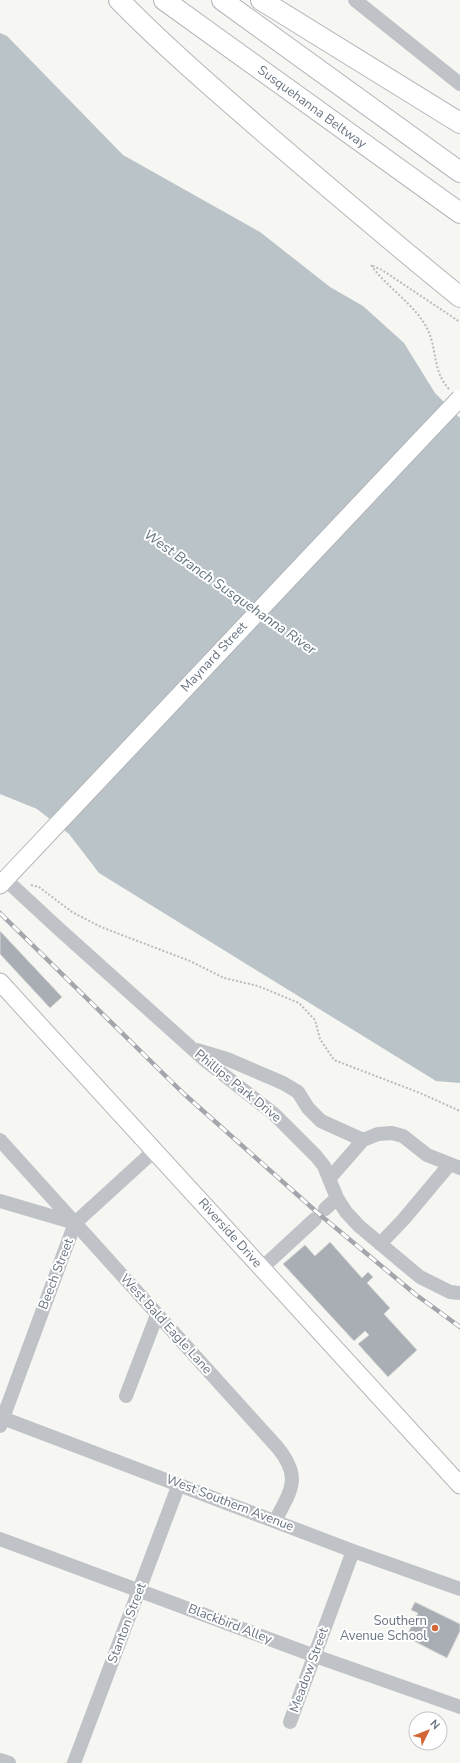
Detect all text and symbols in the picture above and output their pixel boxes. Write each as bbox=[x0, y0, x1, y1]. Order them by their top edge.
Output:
street label: Susquehanna Beltway bbox=[254, 61, 371, 153]
water label: West Branch Susquehanna River bbox=[140, 525, 321, 659]
street label: Maynard Street bbox=[177, 618, 252, 696]
street label: Phillips Park Drive bbox=[191, 1045, 285, 1127]
street label: Riverside Drive bbox=[194, 1194, 266, 1272]
street label: Beech Street bbox=[34, 1235, 78, 1312]
street label: West Bald Eagle Lane bbox=[116, 1270, 216, 1378]
street label: West Southern Avenue bbox=[164, 1470, 297, 1536]
street label: Stanton Street bbox=[103, 1580, 151, 1666]
street label: Blackbird Alley bbox=[185, 1600, 275, 1648]
place label: Southern Avenue School bbox=[340, 1612, 427, 1645]
marker: Southern Avenue School bbox=[430, 1623, 440, 1633]
street label: Meadow Street bbox=[285, 1625, 333, 1715]
north arrow bbox=[408, 1711, 448, 1751]
text: N bbox=[427, 1716, 443, 1733]

